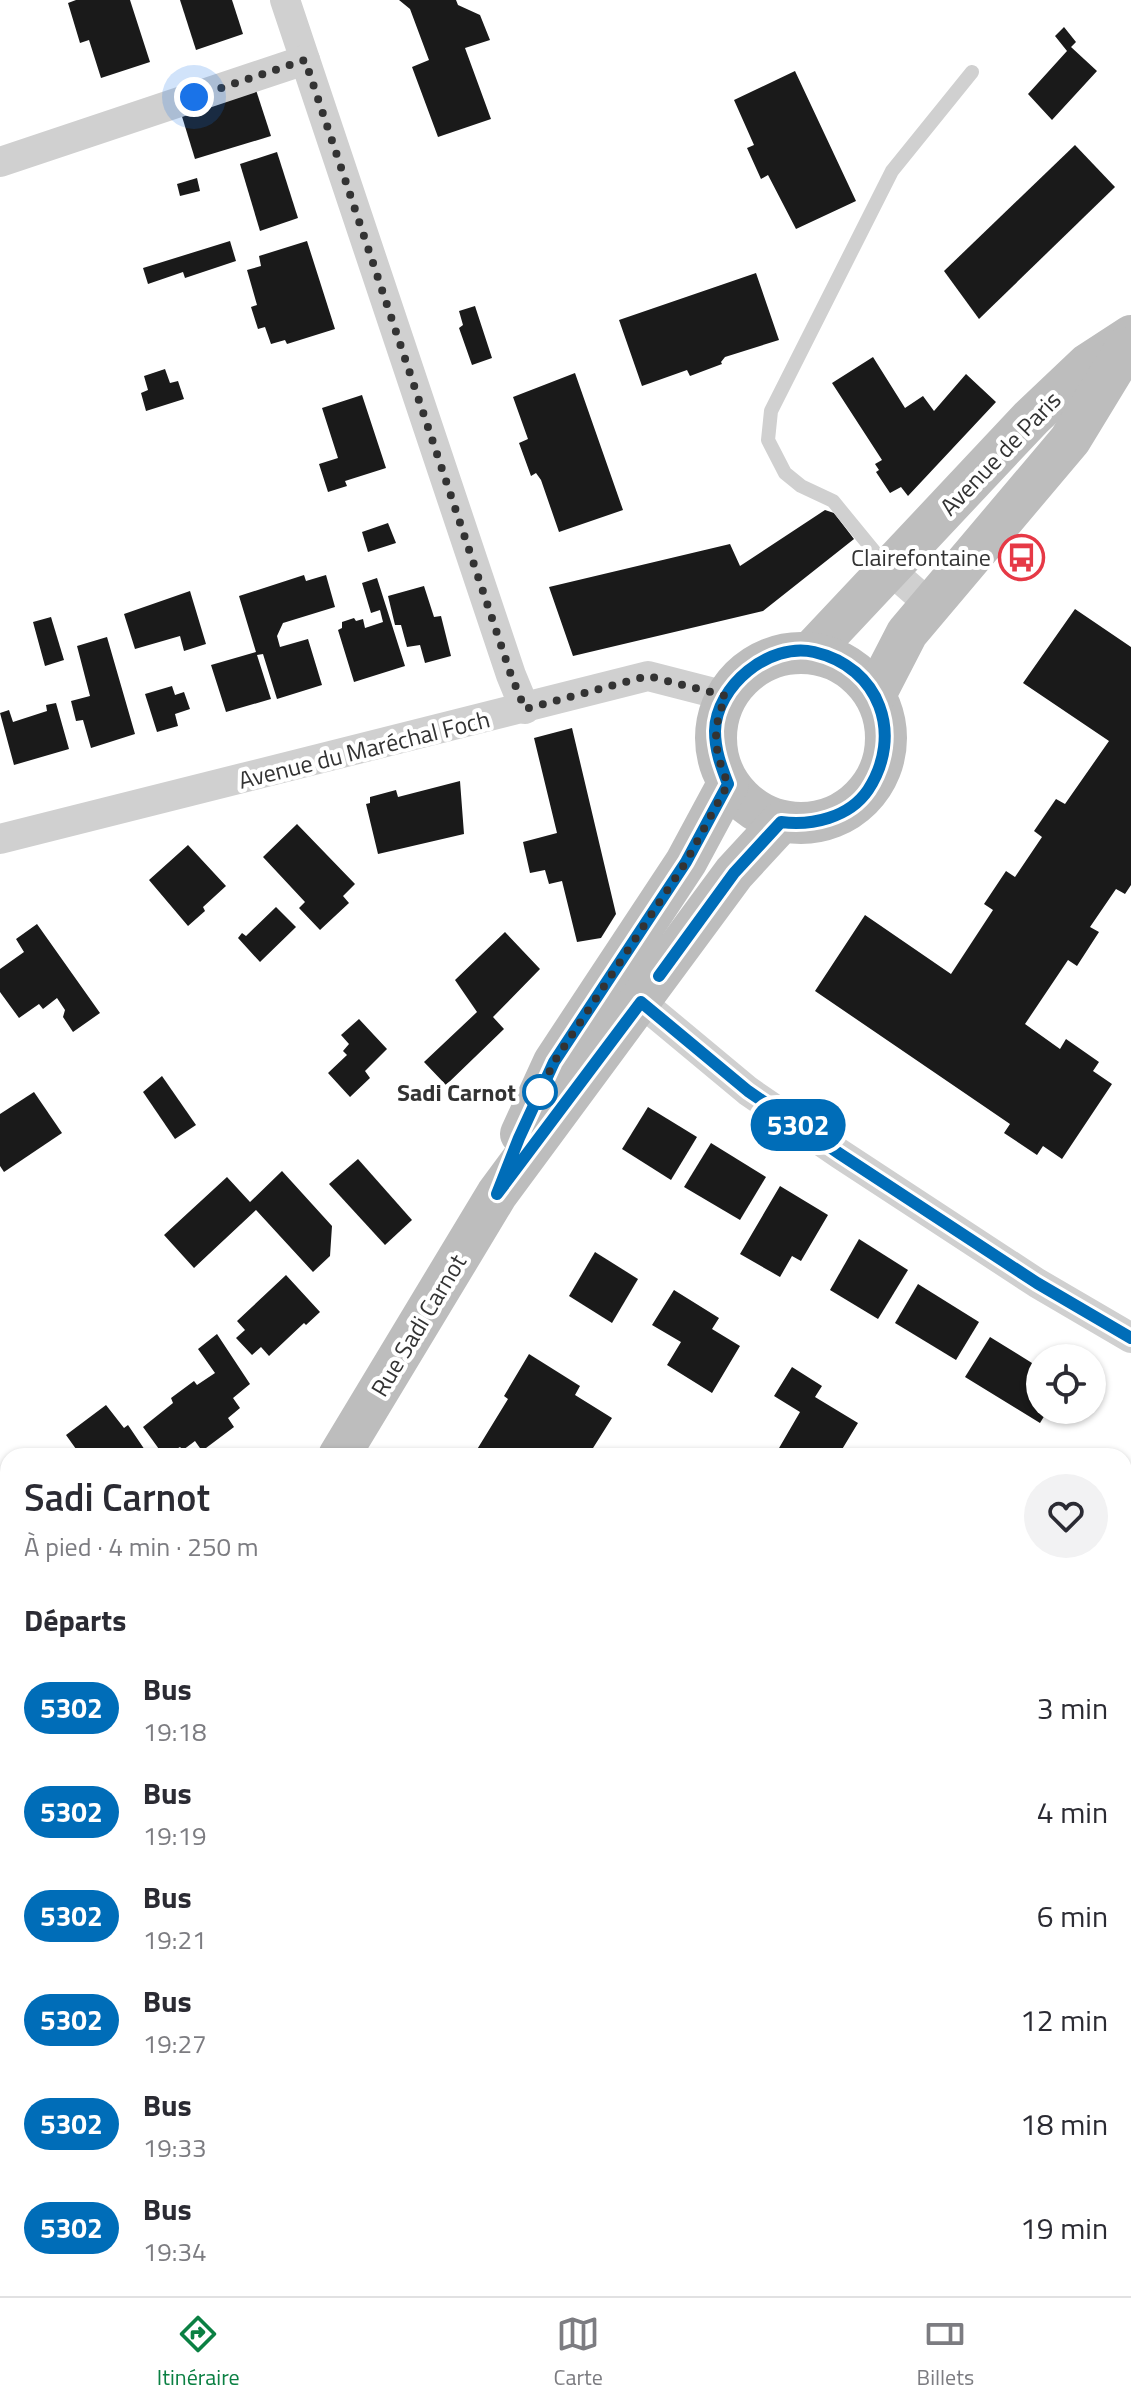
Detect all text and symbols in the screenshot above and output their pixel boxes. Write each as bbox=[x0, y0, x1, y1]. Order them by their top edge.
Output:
your location bbox=[174, 77, 214, 117]
street label: Avenue de Paris bbox=[931, 382, 1069, 524]
bus stop icon: Clairefontaine bbox=[998, 533, 1046, 581]
place label: Clairefontaine bbox=[851, 539, 991, 575]
street label: Avenue du Maréchal Foch bbox=[235, 700, 493, 798]
place label: Sadi Carnot bbox=[397, 1074, 516, 1110]
marker: Sadi Carnot bbox=[523, 1075, 557, 1109]
line badge: 5302 bbox=[742, 1099, 854, 1151]
text: 5302 bbox=[767, 1103, 829, 1146]
street label: Rue Sadi Carnot bbox=[361, 1247, 475, 1403]
map controls bbox=[1026, 1344, 1106, 1424]
button: locate bbox=[1026, 1344, 1106, 1424]
text: Sadi Carnot bbox=[24, 1468, 210, 1526]
button: heart bbox=[1024, 1474, 1108, 1558]
text: À pied · 4 min · 250 m bbox=[24, 1527, 258, 1566]
text: Départs bbox=[24, 1597, 126, 1643]
text: Bus bbox=[143, 1666, 192, 1712]
text: 3 min bbox=[1037, 1685, 1108, 1731]
text: 5302 bbox=[40, 1686, 103, 1729]
text: 19:18 bbox=[143, 1712, 207, 1751]
text: Bus bbox=[143, 1770, 192, 1816]
text: 4 min bbox=[1037, 1789, 1108, 1835]
text: 5302 bbox=[40, 1790, 103, 1833]
text: 19:19 bbox=[143, 1816, 207, 1855]
text: Bus bbox=[143, 1874, 192, 1920]
text: 6 min bbox=[1037, 1893, 1108, 1939]
text: 5302 bbox=[40, 1894, 103, 1937]
text: 19:21 bbox=[143, 1920, 207, 1959]
text: Bus bbox=[143, 1978, 192, 2024]
text: 12 min bbox=[1020, 1997, 1108, 2043]
text: 5302 bbox=[40, 1998, 103, 2041]
text: 19:27 bbox=[143, 2024, 207, 2063]
text: Bus bbox=[143, 2082, 192, 2128]
text: 18 min bbox=[1020, 2101, 1108, 2147]
text: 5302 bbox=[40, 2102, 103, 2145]
text: 19:33 bbox=[143, 2128, 207, 2167]
text: Bus bbox=[143, 2186, 192, 2232]
text: 19 min bbox=[1020, 2205, 1108, 2251]
text: 5302 bbox=[40, 2206, 103, 2249]
text: 19:34 bbox=[143, 2232, 207, 2271]
tab: Itinéraire bbox=[157, 2312, 240, 2394]
tab: Carte bbox=[553, 2312, 603, 2394]
tab: Billets bbox=[917, 2312, 974, 2394]

